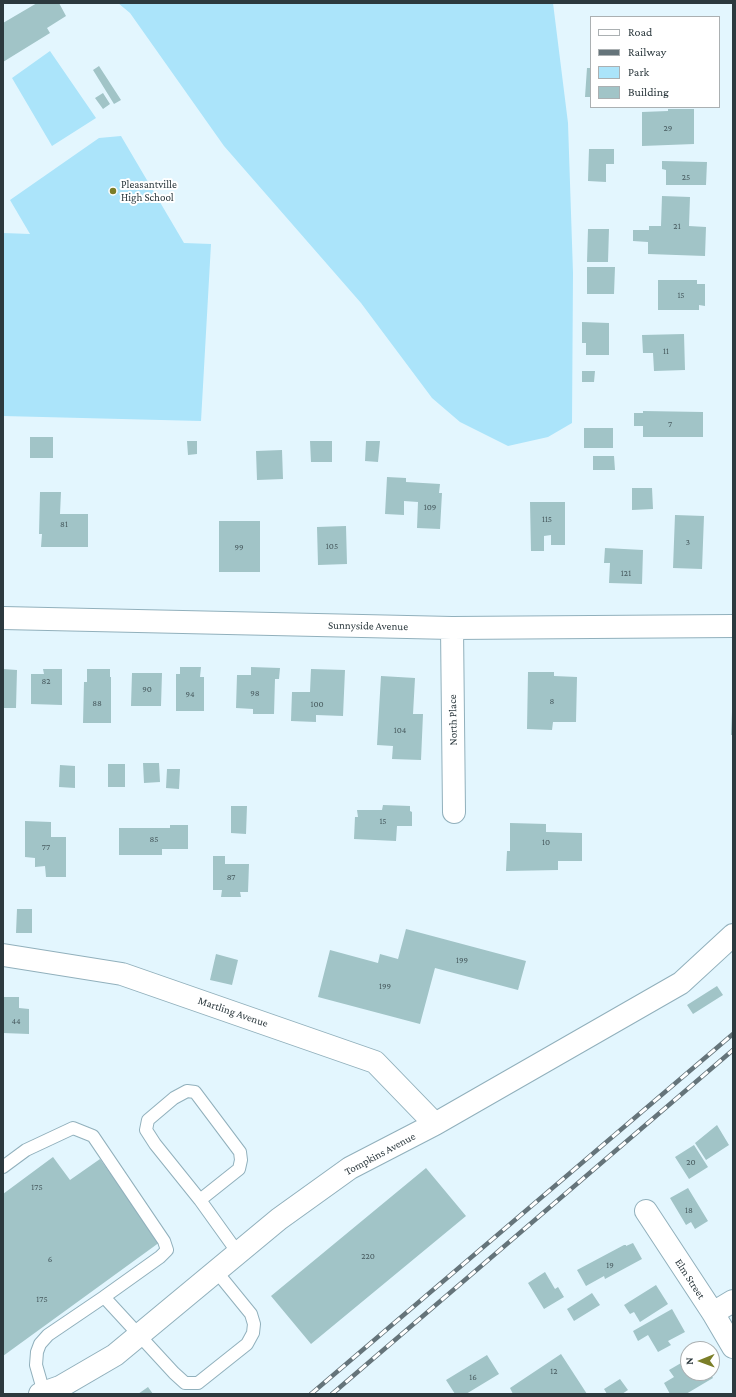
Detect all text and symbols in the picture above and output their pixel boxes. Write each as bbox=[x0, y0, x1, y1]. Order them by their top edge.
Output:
legend bbox=[590, 16, 720, 108]
text: Road bbox=[628, 25, 652, 39]
text: Railway bbox=[628, 45, 666, 59]
text: Park bbox=[628, 65, 649, 79]
text: Building bbox=[628, 85, 669, 99]
house number: 29 bbox=[664, 123, 672, 133]
house number: 25 bbox=[682, 172, 690, 182]
place label: Pleasantville High School bbox=[121, 178, 177, 204]
marker: Pleasantville High School bbox=[108, 186, 118, 196]
house number: 21 bbox=[673, 221, 681, 231]
house number: 15 bbox=[677, 290, 685, 300]
house number: 11 bbox=[663, 346, 669, 356]
house number: 7 bbox=[668, 419, 672, 429]
house number: 109 bbox=[424, 502, 436, 512]
house number: 115 bbox=[542, 514, 552, 524]
house number: 81 bbox=[60, 519, 68, 529]
house number: 3 bbox=[686, 537, 690, 547]
house number: 105 bbox=[326, 541, 338, 551]
house number: 99 bbox=[234, 542, 244, 552]
house number: 121 bbox=[621, 568, 631, 578]
street label: Sunnyside Avenue bbox=[328, 619, 408, 633]
house number: 82 bbox=[41, 676, 51, 686]
house number: 90 bbox=[142, 684, 152, 694]
house number: 98 bbox=[250, 688, 260, 698]
house number: 94 bbox=[185, 689, 195, 699]
street label: North Place bbox=[446, 694, 460, 746]
house number: 8 bbox=[550, 696, 554, 706]
house number: 88 bbox=[92, 698, 102, 708]
house number: 100 bbox=[310, 699, 324, 709]
house number: 104 bbox=[394, 725, 406, 735]
house number: 15 bbox=[379, 816, 387, 826]
house number: 85 bbox=[150, 834, 158, 844]
house number: 10 bbox=[542, 837, 550, 847]
house number: 77 bbox=[42, 842, 50, 852]
house number: 87 bbox=[227, 872, 235, 882]
house number: 199 bbox=[456, 955, 468, 965]
house number: 199 bbox=[379, 981, 391, 991]
street label: Martling Avenue bbox=[196, 994, 270, 1030]
house number: 44 bbox=[11, 1016, 21, 1026]
street label: Tompkins Avenue bbox=[342, 1130, 418, 1178]
house number: 20 bbox=[686, 1157, 696, 1167]
house number: 175 bbox=[31, 1182, 43, 1192]
house number: 18 bbox=[685, 1205, 693, 1215]
house number: 220 bbox=[361, 1251, 375, 1261]
house number: 6 bbox=[48, 1254, 52, 1264]
street label: Elm Street bbox=[672, 1256, 708, 1302]
house number: 19 bbox=[606, 1260, 614, 1270]
house number: 175 bbox=[36, 1294, 48, 1304]
north arrow bbox=[680, 1341, 720, 1381]
text: N bbox=[683, 1357, 695, 1365]
house number: 12 bbox=[550, 1366, 558, 1376]
house number: 16 bbox=[469, 1372, 477, 1382]

